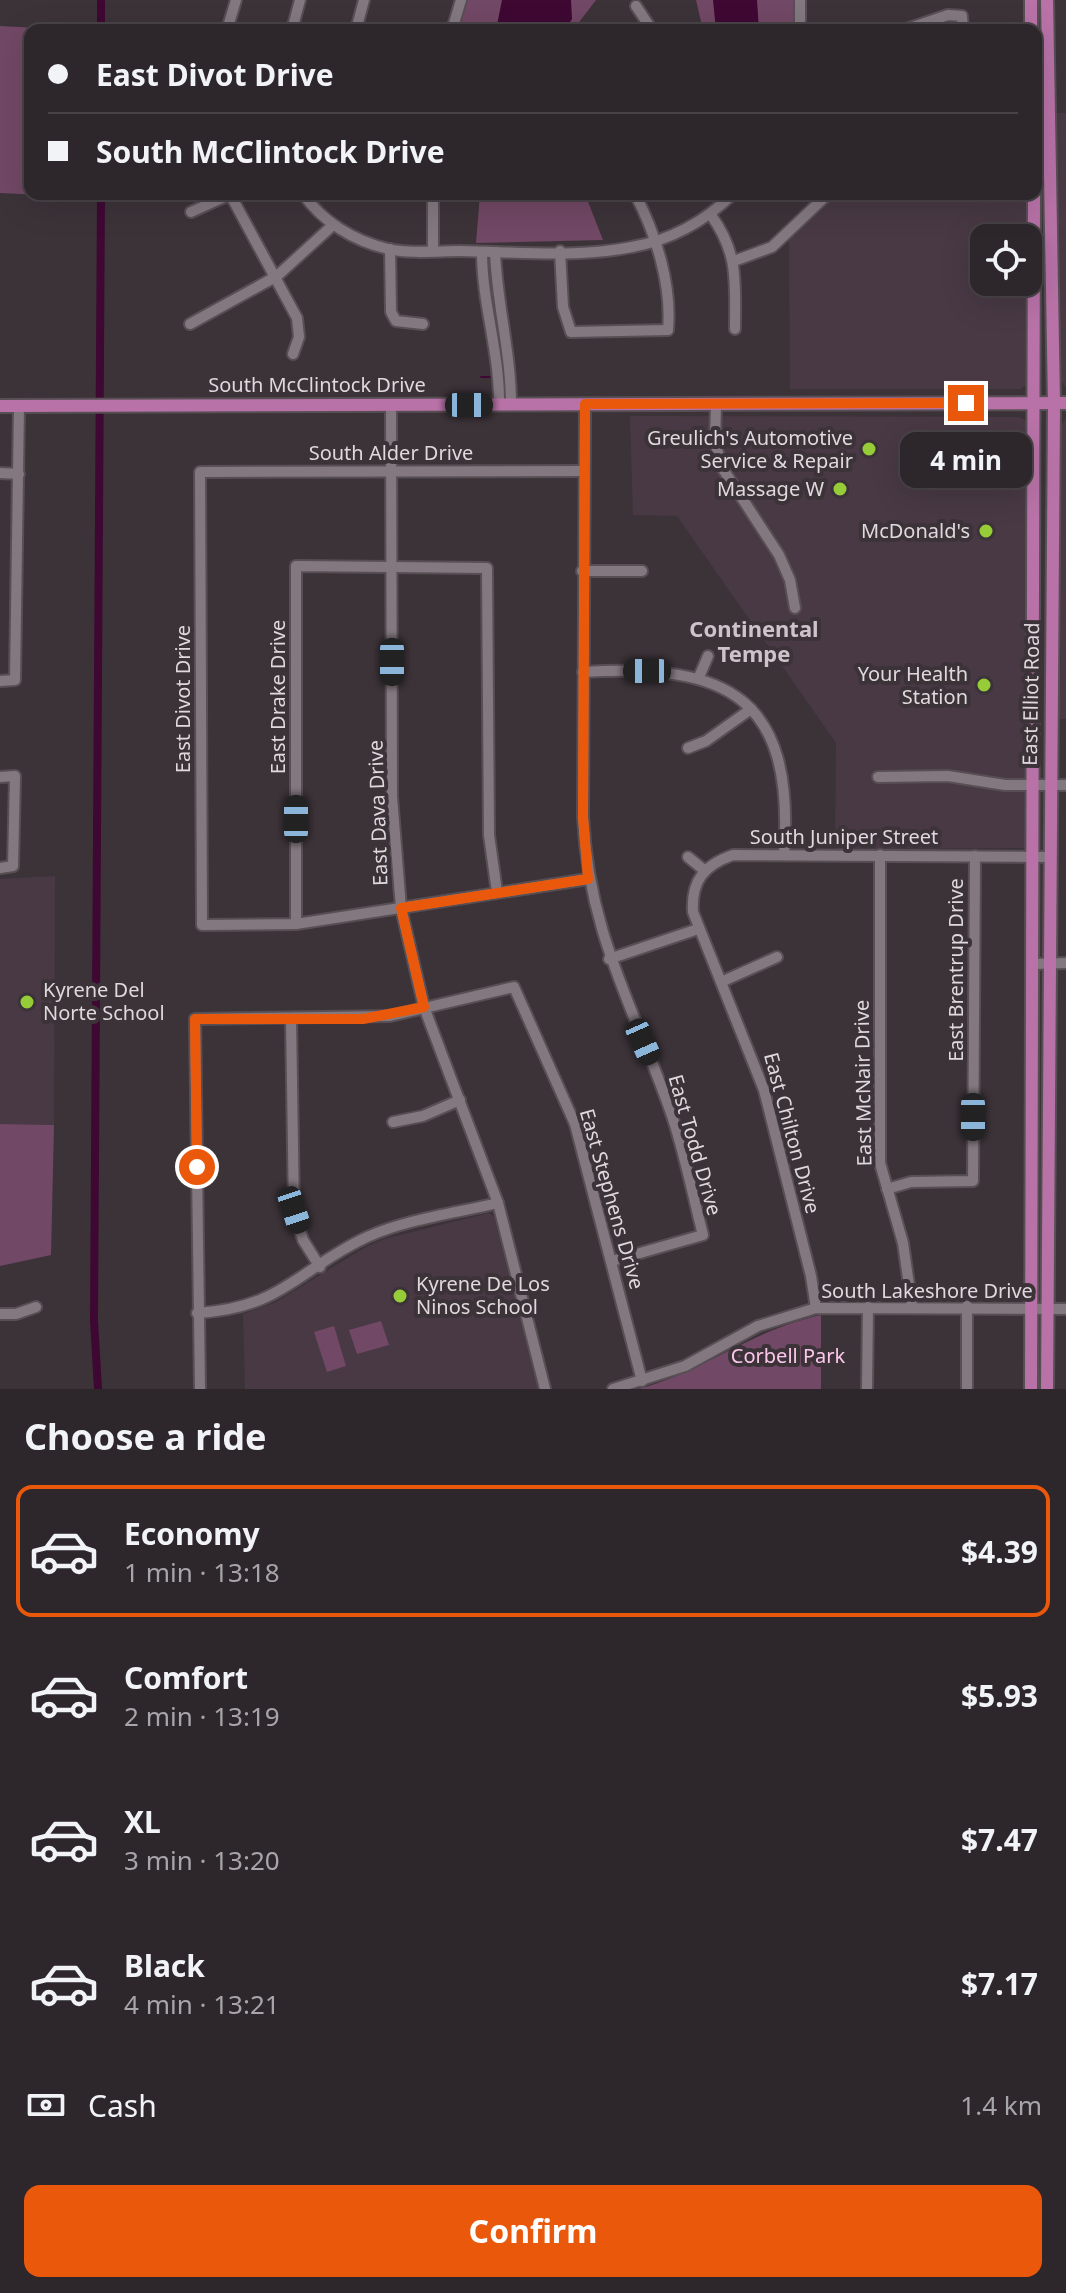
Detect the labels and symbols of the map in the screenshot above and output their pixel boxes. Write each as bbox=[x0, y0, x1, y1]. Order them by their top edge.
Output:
street label: South McClintock Drive bbox=[208, 371, 426, 398]
route end bbox=[948, 385, 984, 421]
car bbox=[445, 393, 493, 417]
place label: Greulich's Automotive Service & Repair bbox=[647, 424, 853, 474]
callout: 4 min bbox=[900, 431, 1032, 487]
street label: South Alder Drive bbox=[309, 439, 473, 466]
marker: Greulich's Automotive Service & Repair bbox=[860, 440, 878, 458]
place label: Massage W bbox=[717, 475, 824, 502]
marker: Massage W bbox=[831, 480, 849, 498]
place label: McDonald's bbox=[861, 517, 970, 544]
marker: McDonald's bbox=[977, 522, 995, 540]
district label: Continental Tempe bbox=[689, 613, 819, 668]
street label: East Drake Drive bbox=[264, 620, 291, 774]
street label: East Elliot Road bbox=[1016, 622, 1045, 766]
street label: East Divot Drive bbox=[169, 625, 196, 773]
car bbox=[380, 638, 404, 686]
car bbox=[623, 659, 671, 683]
place label: Your Health Station bbox=[858, 660, 968, 710]
marker: Your Health Station bbox=[975, 676, 993, 694]
street label: East Dava Drive bbox=[361, 739, 394, 887]
car bbox=[284, 795, 308, 843]
street label: South Juniper Street bbox=[750, 823, 938, 850]
street label: East Brentrup Drive bbox=[942, 878, 969, 1062]
place label: Kyrene Del Norte School bbox=[43, 976, 165, 1026]
marker: Kyrene Del Norte School bbox=[18, 993, 36, 1011]
street label: East McNair Drive bbox=[848, 999, 877, 1167]
car bbox=[622, 1015, 664, 1069]
street label: East Chilton Drive bbox=[758, 1049, 827, 1217]
street label: East Todd Drive bbox=[662, 1071, 728, 1218]
car bbox=[961, 1093, 985, 1141]
street label: East Stephens Drive bbox=[574, 1106, 651, 1292]
route start bbox=[179, 1149, 215, 1185]
car bbox=[275, 1183, 313, 1237]
place label: Kyrene De Los Ninos School bbox=[416, 1270, 550, 1320]
street label: South Lakeshore Drive bbox=[821, 1277, 1033, 1304]
marker: Kyrene De Los Ninos School bbox=[391, 1287, 409, 1305]
park label: Corbell Park bbox=[731, 1342, 845, 1369]

